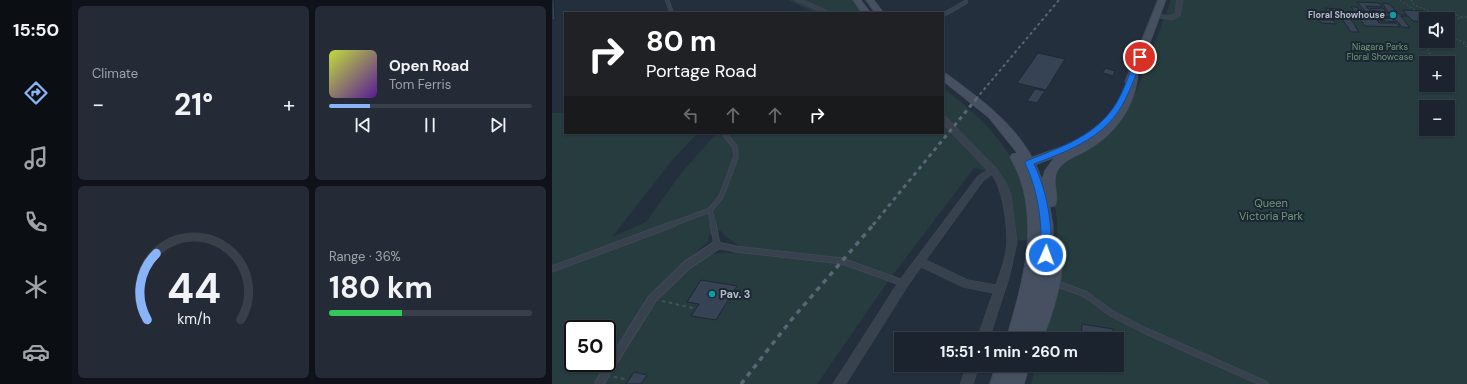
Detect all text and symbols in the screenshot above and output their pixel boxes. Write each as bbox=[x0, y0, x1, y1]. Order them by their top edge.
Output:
place label: Floral Showhouse bbox=[1308, 9, 1386, 21]
marker: Floral Showhouse bbox=[1388, 10, 1398, 20]
map controls bbox=[1419, 12, 1455, 136]
button: sound bbox=[1419, 12, 1455, 48]
text: 15:50 bbox=[13, 18, 59, 42]
text: 80 m bbox=[646, 23, 716, 60]
icon: right bbox=[580, 28, 632, 80]
pin bbox=[1123, 40, 1157, 74]
park label: Niagara Parks Floral Showcase bbox=[1347, 41, 1413, 63]
icon: arrive bbox=[1129, 46, 1151, 68]
text: Open Road bbox=[389, 56, 469, 76]
button: + bbox=[1419, 56, 1455, 92]
text: Portage Road bbox=[646, 59, 757, 83]
text: Climate bbox=[92, 65, 138, 82]
text: Tom Ferris bbox=[389, 76, 451, 93]
icon: directions bbox=[22, 79, 50, 107]
text: 21° bbox=[174, 85, 213, 124]
text: − bbox=[92, 90, 104, 119]
text: + bbox=[283, 90, 295, 119]
button: − bbox=[1419, 100, 1455, 136]
icon: left bbox=[680, 104, 702, 126]
icon: ahead bbox=[722, 104, 744, 126]
icon: ahead bbox=[764, 104, 786, 126]
icon: right bbox=[806, 104, 828, 126]
icon: previous bbox=[352, 114, 374, 136]
icon: pause bbox=[419, 114, 441, 136]
icon: next bbox=[487, 114, 509, 136]
icon: music bbox=[22, 144, 50, 172]
park label: Queen Victoria Park bbox=[1239, 196, 1304, 223]
icon: phone bbox=[22, 208, 50, 236]
position arrow bbox=[1025, 234, 1067, 276]
text: Range · 36% bbox=[329, 248, 401, 265]
text: 44 bbox=[166, 262, 221, 316]
text: 180 km bbox=[329, 268, 433, 307]
icon: climate bbox=[22, 273, 50, 301]
place label: Pav. 3 bbox=[720, 287, 750, 301]
marker: Pav. 3 bbox=[707, 289, 717, 299]
text: km/h bbox=[177, 310, 210, 328]
speed limit sign: 50 bbox=[564, 320, 616, 372]
icon: car bbox=[22, 338, 50, 366]
text: 15:51 · 1 min · 260 m bbox=[940, 342, 1078, 362]

